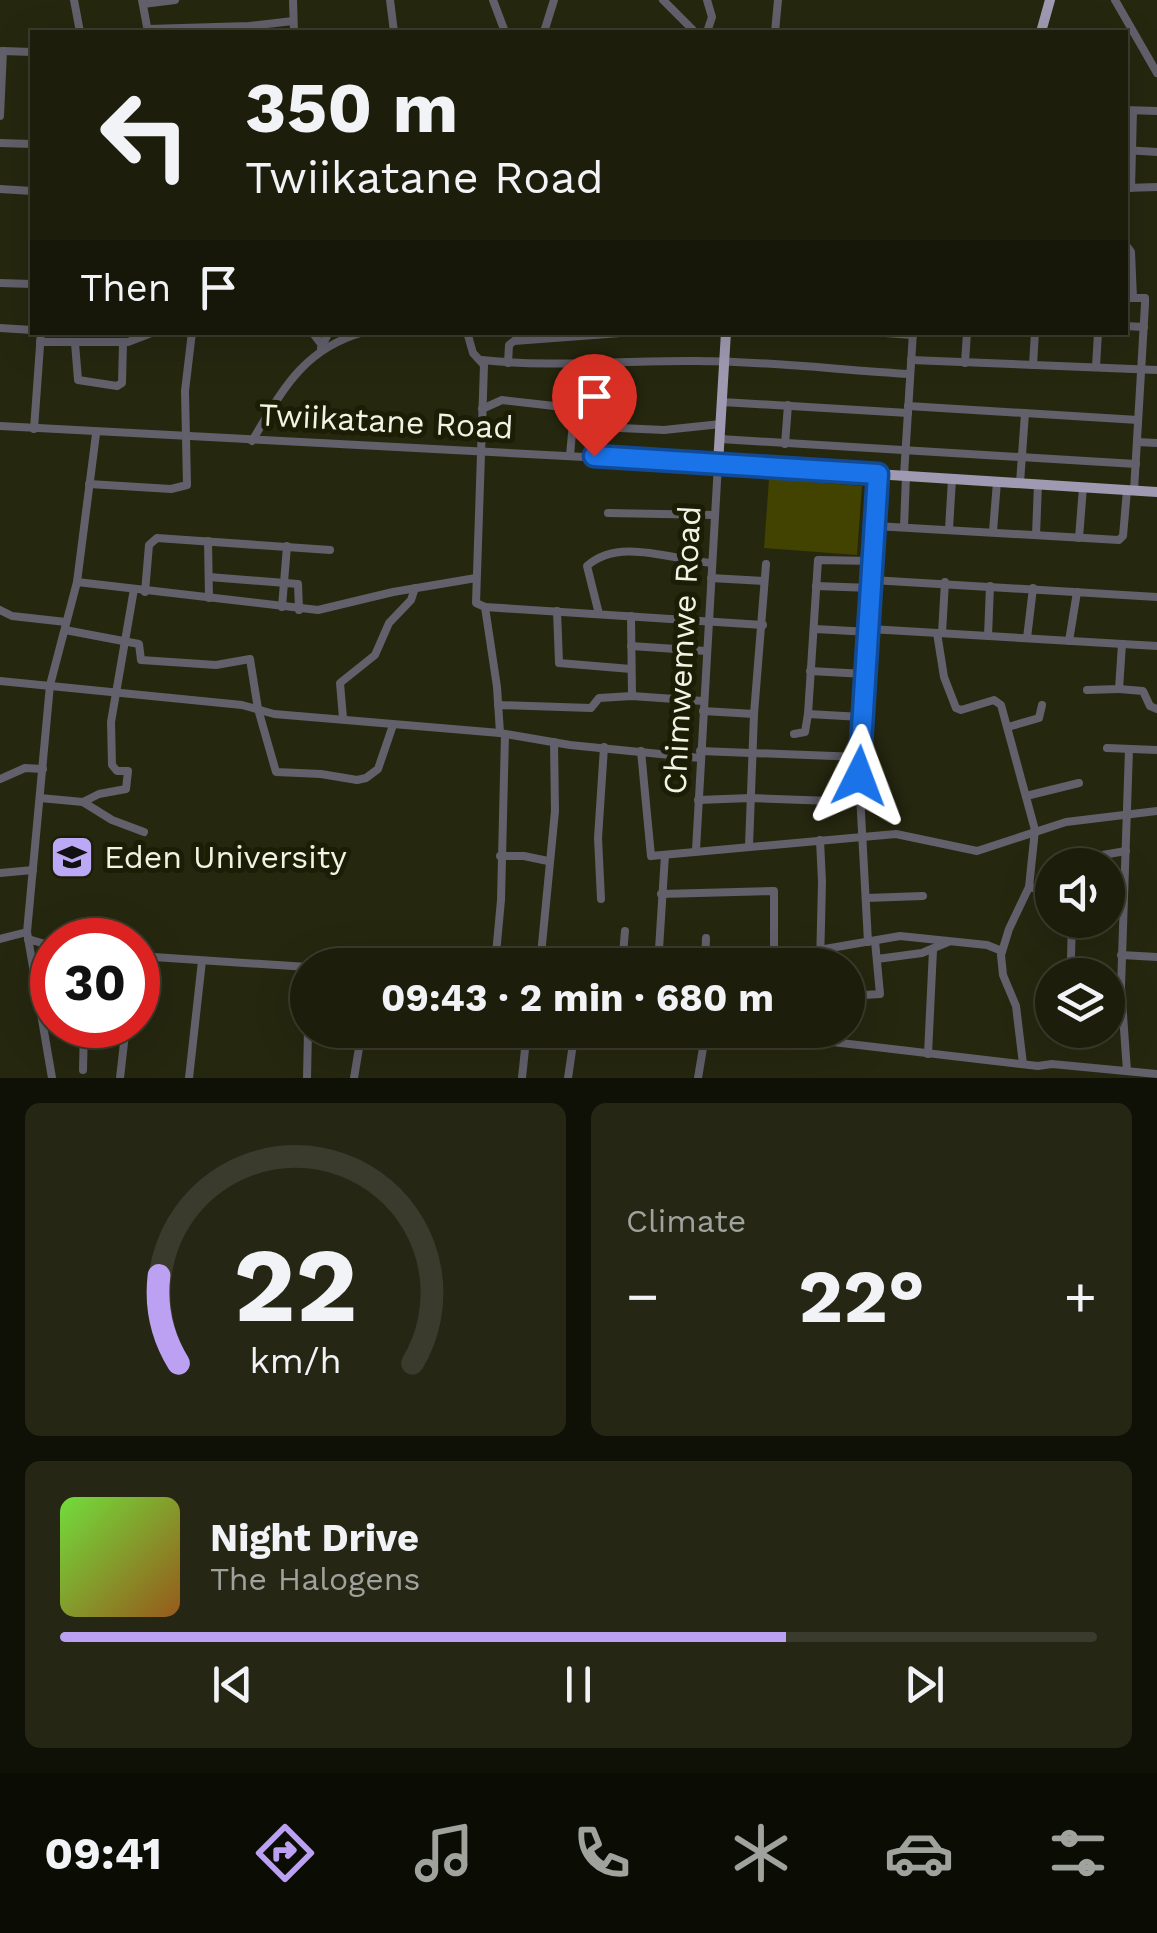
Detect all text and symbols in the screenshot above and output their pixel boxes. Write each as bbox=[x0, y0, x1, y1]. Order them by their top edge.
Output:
text: 350 m bbox=[245, 67, 458, 149]
icon: left bbox=[80, 70, 210, 200]
text: Twiikatane Road bbox=[245, 151, 604, 204]
icon: arrive bbox=[191, 260, 246, 315]
text: Then bbox=[80, 266, 171, 310]
pin bbox=[552, 354, 637, 457]
icon: arrive bbox=[567, 369, 622, 424]
street label: Twiikatane Road bbox=[258, 395, 514, 447]
street label: Chimwemwe Road bbox=[655, 505, 709, 795]
position arrow bbox=[807, 724, 911, 828]
school or university icon: Eden University bbox=[49, 834, 95, 880]
place label: Eden University bbox=[104, 838, 347, 876]
map controls bbox=[1035, 848, 1125, 1048]
button: sound bbox=[1035, 848, 1125, 938]
speed limit sign: 30 bbox=[30, 918, 160, 1048]
button: layers bbox=[1035, 958, 1125, 1048]
text: 09:43 · 2 min · 680 m bbox=[381, 976, 774, 1020]
text: Climate bbox=[626, 1202, 746, 1240]
text: 22 bbox=[234, 1224, 357, 1346]
text: 22° bbox=[798, 1252, 925, 1340]
text: − bbox=[626, 1264, 659, 1328]
text: + bbox=[1064, 1264, 1097, 1328]
text: km/h bbox=[249, 1340, 342, 1382]
text: Night Drive bbox=[210, 1516, 419, 1560]
text: The Halogens bbox=[210, 1560, 420, 1598]
icon: previous bbox=[205, 1657, 260, 1712]
icon: pause bbox=[551, 1657, 606, 1712]
icon: next bbox=[897, 1657, 952, 1712]
icon: directions bbox=[250, 1818, 320, 1888]
icon: music bbox=[409, 1818, 479, 1888]
icon: phone bbox=[567, 1818, 637, 1888]
icon: climate bbox=[726, 1818, 796, 1888]
icon: car bbox=[884, 1818, 954, 1888]
icon: filters bbox=[1043, 1818, 1113, 1888]
text: 09:41 bbox=[44, 1827, 162, 1880]

